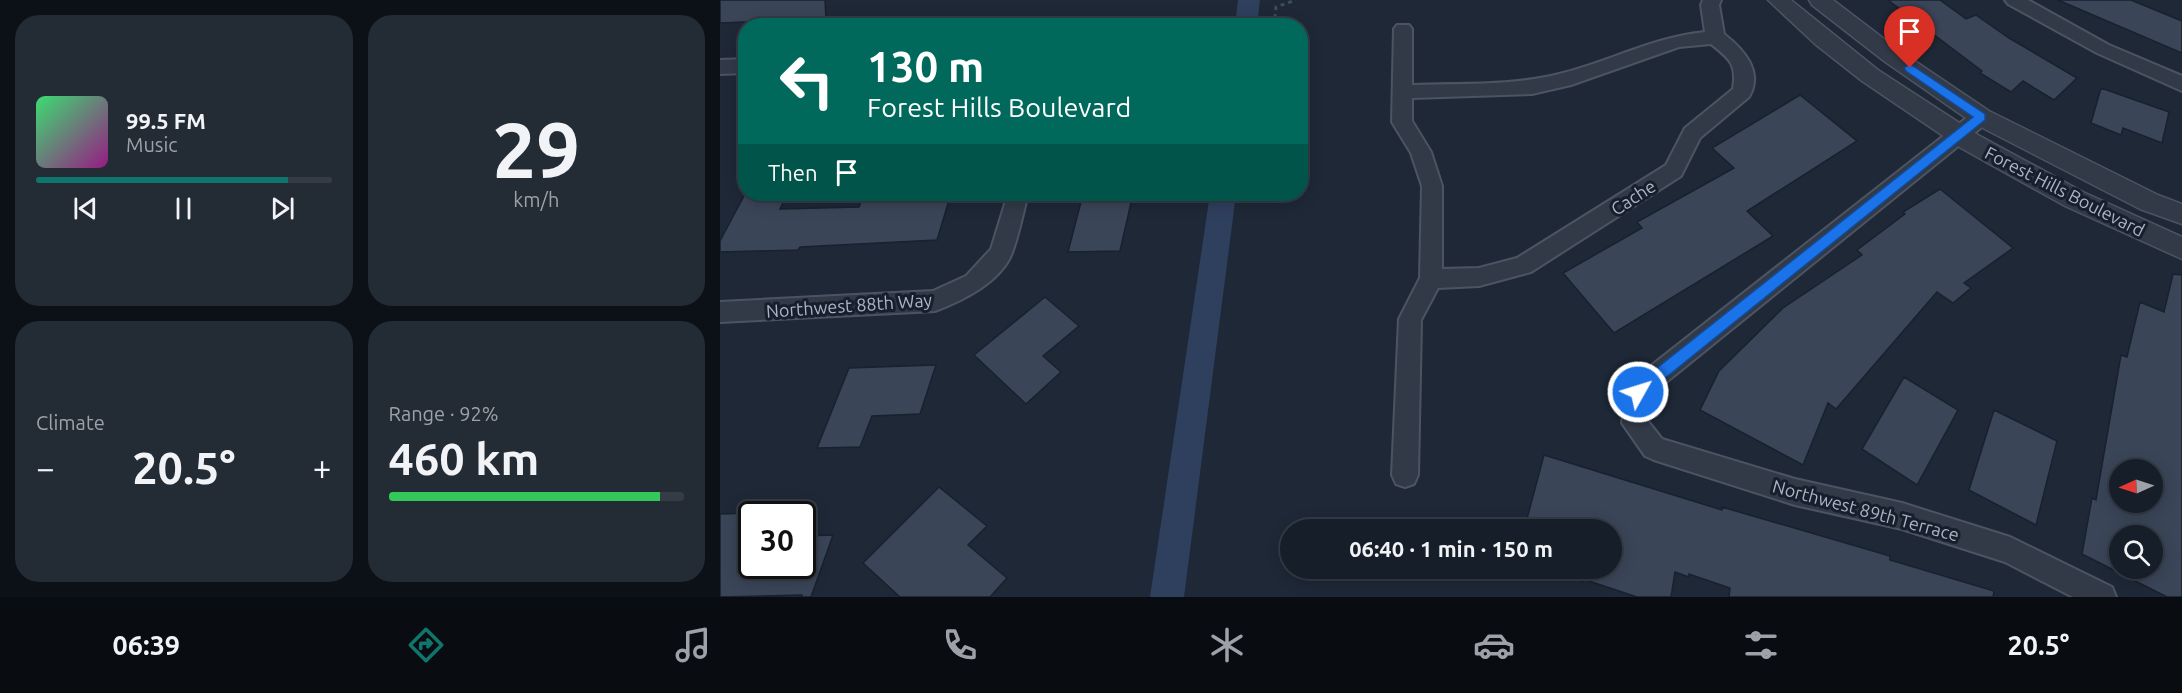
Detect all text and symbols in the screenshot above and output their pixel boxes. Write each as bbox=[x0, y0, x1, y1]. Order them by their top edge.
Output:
pin bbox=[1884, 6, 1935, 68]
icon: arrive bbox=[1893, 15, 1926, 48]
icon: left bbox=[768, 42, 846, 120]
text: 130 m bbox=[867, 43, 984, 90]
text: Forest Hills Boulevard bbox=[867, 92, 1131, 122]
text: 29 bbox=[492, 105, 580, 193]
text: 99.5 FM bbox=[126, 108, 206, 133]
text: Music bbox=[126, 133, 178, 156]
street label: Forest Hills Boulevard bbox=[1982, 142, 2148, 240]
icon: arrive bbox=[830, 156, 863, 189]
text: Then bbox=[768, 160, 818, 185]
street label: Cache bbox=[1607, 175, 1659, 219]
text: km/h bbox=[513, 188, 559, 211]
icon: previous bbox=[69, 192, 102, 225]
icon: pause bbox=[167, 192, 200, 225]
icon: next bbox=[266, 192, 299, 225]
street label: Northwest 88th Way bbox=[765, 289, 933, 321]
position arrow bbox=[1606, 360, 1670, 424]
text: Range · 92% bbox=[389, 402, 499, 425]
text: Climate bbox=[36, 411, 105, 434]
text: 460 km bbox=[389, 433, 539, 484]
text: 20.5° bbox=[132, 442, 235, 493]
text: − bbox=[36, 449, 55, 486]
text: + bbox=[313, 449, 331, 486]
north arrow bbox=[2109, 459, 2163, 513]
map controls bbox=[2109, 459, 2163, 579]
street label: Northwest 89th Terrace bbox=[1770, 475, 1962, 545]
speed limit sign: 30 bbox=[738, 501, 816, 579]
button: search bbox=[2109, 525, 2163, 579]
text: 06:40 · 1 min · 150 m bbox=[1349, 536, 1553, 561]
icon: directions bbox=[405, 624, 447, 666]
icon: music bbox=[672, 624, 714, 666]
icon: phone bbox=[939, 624, 981, 666]
icon: climate bbox=[1206, 624, 1248, 666]
icon: car bbox=[1473, 624, 1515, 666]
icon: filters bbox=[1740, 624, 1782, 666]
text: 06:39 bbox=[113, 630, 180, 660]
text: 20.5° bbox=[2008, 630, 2069, 660]

